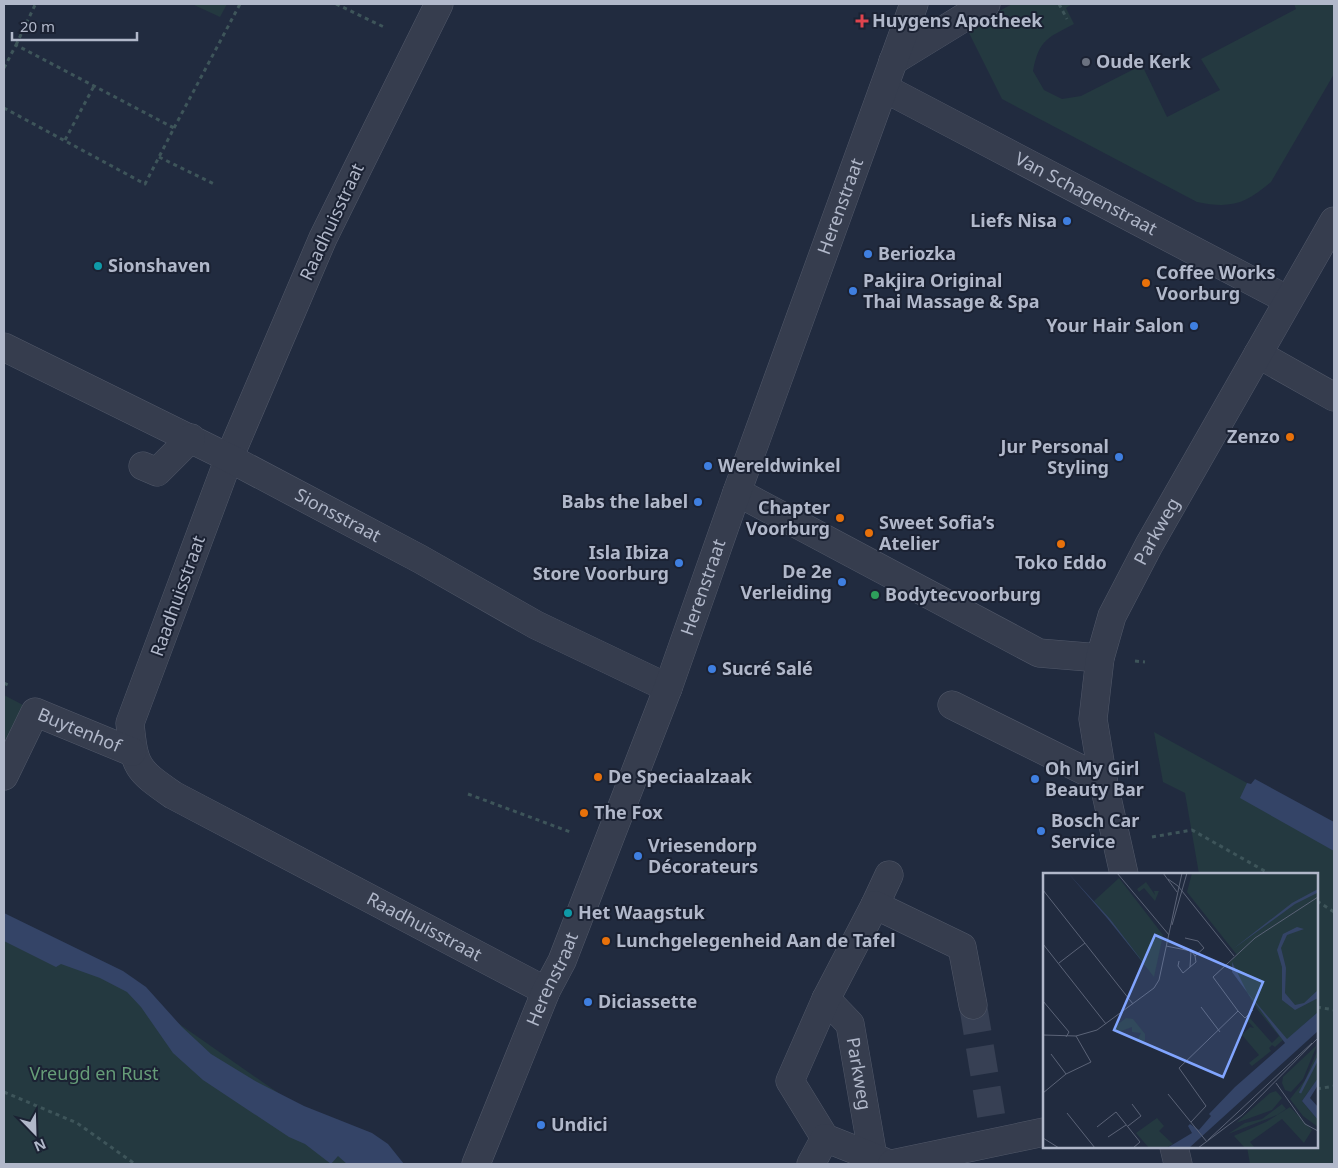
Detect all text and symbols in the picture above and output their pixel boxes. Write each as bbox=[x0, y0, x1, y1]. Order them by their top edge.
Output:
place label: Huygens Apotheek bbox=[872, 8, 1043, 32]
scale bar bbox=[12, 10, 138, 42]
marker: Huygens Apotheek bbox=[856, 15, 868, 27]
text: 20 m bbox=[20, 16, 55, 36]
place label: Oude Kerk bbox=[1096, 49, 1191, 73]
marker: Oude Kerk bbox=[1080, 56, 1092, 68]
street label: Van Schagenstraat bbox=[1011, 146, 1162, 240]
street label: Herenstraat bbox=[811, 154, 868, 258]
street label: Raadhuisstraat bbox=[293, 159, 369, 284]
place label: Liefs Nisa bbox=[970, 208, 1057, 232]
marker: Liefs Nisa bbox=[1061, 215, 1073, 227]
place label: Beriozka bbox=[878, 241, 956, 265]
marker: Beriozka bbox=[862, 248, 874, 260]
place label: Sionshaven bbox=[108, 253, 211, 277]
marker: Sionshaven bbox=[92, 260, 104, 272]
place label: Coffee Works Voorburg bbox=[1156, 260, 1275, 305]
place label: Pakjira Original Thai Massage & Spa bbox=[863, 268, 1040, 313]
marker: Coffee Works Voorburg bbox=[1140, 277, 1152, 289]
marker: Pakjira Original Thai Massage & Spa bbox=[847, 285, 859, 297]
place label: Your Hair Salon bbox=[1046, 313, 1184, 337]
marker: Your Hair Salon bbox=[1188, 320, 1200, 332]
place label: Zenzo bbox=[1227, 424, 1280, 448]
marker: Zenzo bbox=[1284, 431, 1296, 443]
place label: Jur Personal Styling bbox=[999, 434, 1109, 479]
marker: Jur Personal Styling bbox=[1113, 451, 1125, 463]
place label: Wereldwinkel bbox=[718, 453, 841, 477]
marker: Wereldwinkel bbox=[702, 460, 714, 472]
street label: Sionsstraat bbox=[291, 482, 386, 548]
place label: Babs the label bbox=[562, 489, 688, 513]
street label: Parkweg bbox=[1128, 493, 1185, 569]
place label: Chapter Voorburg bbox=[746, 495, 830, 540]
marker: Babs the label bbox=[692, 496, 704, 508]
place label: Sweet Sofia’s Atelier bbox=[879, 510, 995, 555]
marker: Chapter Voorburg bbox=[834, 512, 846, 524]
marker: Sweet Sofia’s Atelier bbox=[863, 527, 875, 539]
street label: Raadhuisstraat bbox=[144, 531, 210, 659]
street label: Herenstraat bbox=[674, 535, 731, 639]
marker: Toko Eddo bbox=[1055, 538, 1067, 550]
place label: Isla Ibiza Store Voorburg bbox=[533, 540, 669, 585]
place label: Toko Eddo bbox=[1015, 550, 1107, 574]
marker: Isla Ibiza Store Voorburg bbox=[673, 557, 685, 569]
place label: De 2e Verleiding bbox=[741, 559, 832, 604]
marker: De 2e Verleiding bbox=[836, 576, 848, 588]
place label: Bodytecvoorburg bbox=[885, 582, 1041, 606]
marker: Bodytecvoorburg bbox=[869, 589, 881, 601]
place label: Sucré Salé bbox=[722, 656, 813, 680]
marker: Sucré Salé bbox=[706, 663, 718, 675]
street label: Buytenhof bbox=[34, 701, 126, 758]
place label: Oh My Girl Beauty Bar bbox=[1045, 756, 1144, 801]
place label: De Speciaalzaak bbox=[608, 764, 753, 788]
marker: De Speciaalzaak bbox=[592, 771, 604, 783]
marker: Oh My Girl Beauty Bar bbox=[1029, 773, 1041, 785]
place label: The Fox bbox=[594, 800, 663, 824]
marker: The Fox bbox=[578, 807, 590, 819]
place label: Bosch Car Service bbox=[1051, 808, 1139, 853]
marker: Bosch Car Service bbox=[1035, 825, 1047, 837]
place label: Vriesendorp Décorateurs bbox=[648, 833, 758, 878]
marker: Vriesendorp Décorateurs bbox=[632, 850, 644, 862]
inset map bbox=[1043, 873, 1318, 1148]
street label: Raadhuisstraat bbox=[363, 886, 487, 966]
place label: Het Waagstuk bbox=[578, 900, 706, 924]
marker: Het Waagstuk bbox=[562, 907, 574, 919]
street label: Herenstraat bbox=[520, 928, 583, 1029]
place label: Lunchgelegenheid Aan de Tafel bbox=[616, 928, 896, 952]
marker: Lunchgelegenheid Aan de Tafel bbox=[600, 935, 612, 947]
place label: Diciassette bbox=[598, 989, 697, 1013]
marker: Diciassette bbox=[582, 996, 594, 1008]
street label: Parkweg bbox=[841, 1035, 878, 1112]
park label: Vreugd en Rust bbox=[29, 1061, 159, 1085]
north arrow bbox=[10, 1108, 60, 1158]
place label: Undici bbox=[551, 1112, 608, 1136]
marker: Undici bbox=[535, 1119, 547, 1131]
text: N bbox=[31, 1134, 49, 1156]

